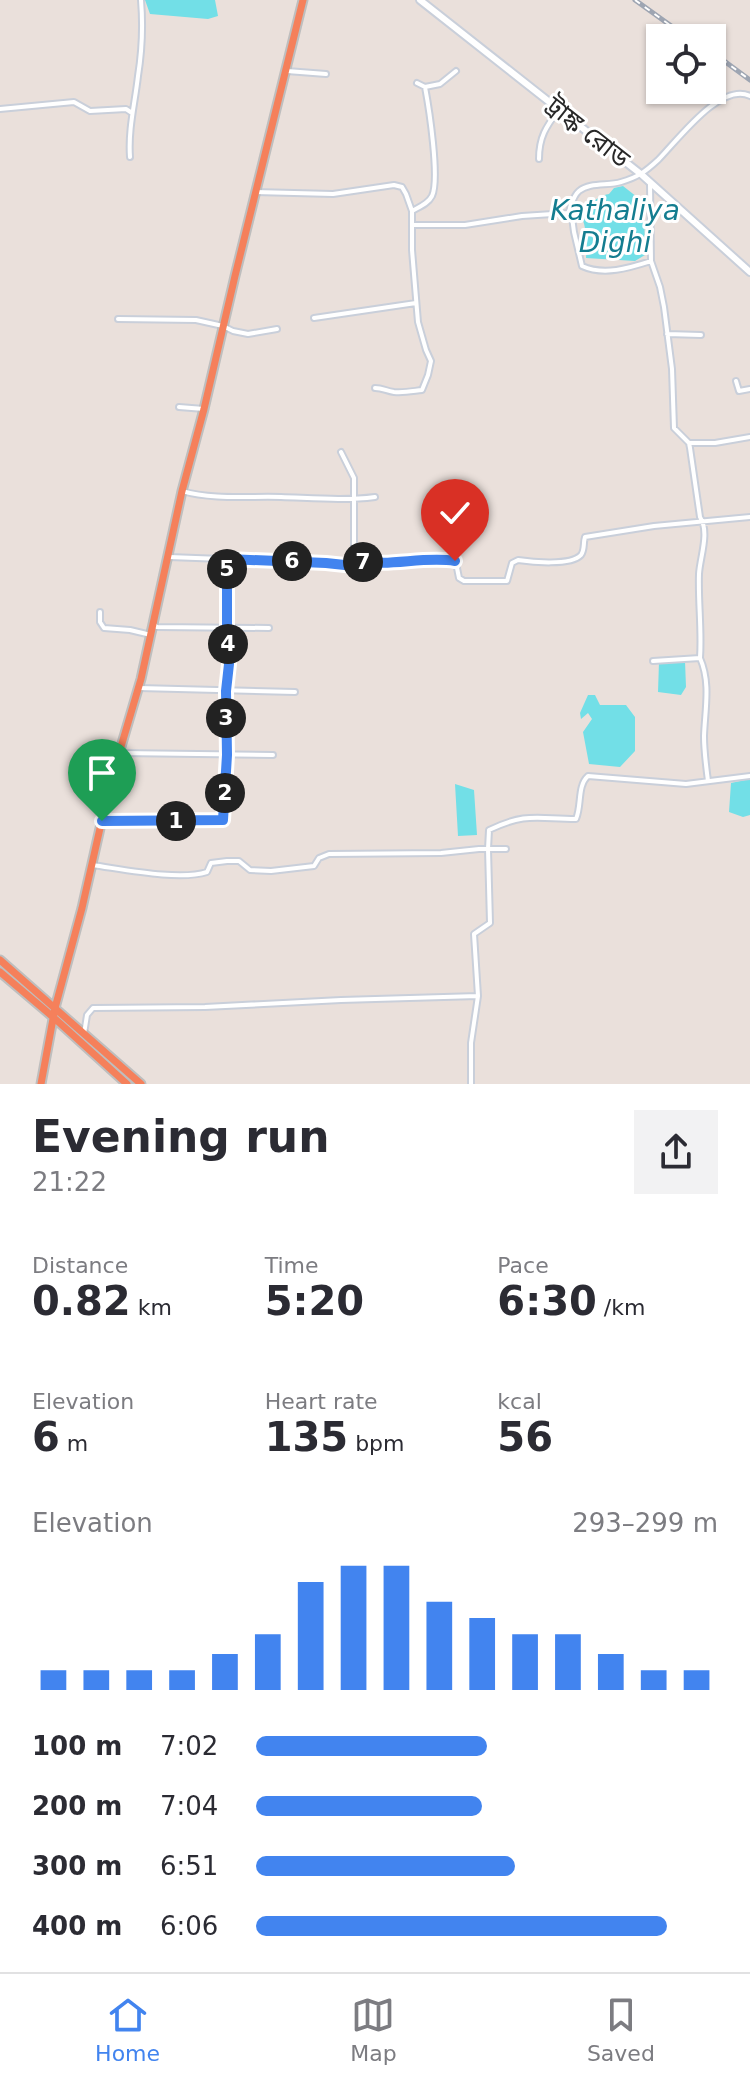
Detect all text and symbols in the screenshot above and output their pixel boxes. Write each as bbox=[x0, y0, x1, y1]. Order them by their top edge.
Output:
map controls bbox=[646, 24, 726, 104]
button: locate bbox=[646, 24, 726, 104]
street label: ট্রাঙ্ক রোড bbox=[539, 89, 636, 174]
water label: Kathaliya Dighi bbox=[550, 194, 680, 259]
pin bbox=[421, 479, 489, 561]
icon: check bbox=[433, 491, 477, 535]
pin: 6 bbox=[272, 541, 312, 581]
pin: 7 bbox=[343, 542, 383, 582]
text: 6 bbox=[284, 548, 300, 573]
pin: 5 bbox=[207, 549, 247, 589]
text: 7 bbox=[355, 549, 371, 574]
text: 5 bbox=[219, 556, 235, 581]
pin: 4 bbox=[208, 624, 248, 664]
text: 4 bbox=[220, 631, 236, 656]
pin: 3 bbox=[206, 698, 246, 738]
text: 3 bbox=[218, 705, 234, 730]
pin bbox=[68, 739, 136, 821]
icon: arrive bbox=[80, 751, 124, 795]
pin: 2 bbox=[205, 773, 245, 813]
text: 2 bbox=[217, 780, 233, 805]
pin: 1 bbox=[156, 801, 196, 841]
text: 1 bbox=[168, 808, 184, 833]
button: share bbox=[634, 1110, 718, 1194]
text: Evening run bbox=[32, 1111, 329, 1162]
text: 21:22 bbox=[32, 1167, 107, 1197]
text: Distance bbox=[32, 1253, 128, 1278]
text: Time bbox=[265, 1253, 319, 1278]
text: Pace bbox=[497, 1253, 549, 1278]
text: 0.82 bbox=[32, 1278, 131, 1324]
text: 5:20 bbox=[265, 1278, 364, 1324]
text: 6:30 bbox=[497, 1278, 597, 1324]
text: km bbox=[131, 1295, 172, 1320]
text: /km bbox=[597, 1295, 645, 1320]
text: Elevation bbox=[32, 1389, 134, 1414]
text: Heart rate bbox=[265, 1389, 378, 1414]
text: kcal bbox=[497, 1389, 542, 1414]
text: 6 bbox=[32, 1414, 60, 1460]
text: 135 bbox=[265, 1414, 348, 1460]
text: 56 bbox=[497, 1414, 553, 1460]
text: m bbox=[60, 1431, 88, 1456]
text: bpm bbox=[348, 1431, 405, 1456]
text: Elevation bbox=[32, 1508, 153, 1538]
text: 293–299 m bbox=[572, 1508, 718, 1538]
text: 100 m bbox=[32, 1731, 122, 1761]
text: 7:02 bbox=[160, 1731, 218, 1761]
text: 200 m bbox=[32, 1791, 122, 1821]
text: 7:04 bbox=[160, 1791, 218, 1821]
text: 300 m bbox=[32, 1851, 122, 1881]
text: 6:51 bbox=[160, 1851, 218, 1881]
text: 400 m bbox=[32, 1911, 122, 1941]
text: 6:06 bbox=[160, 1911, 218, 1941]
tab: Home bbox=[95, 1993, 160, 2066]
tab: Map bbox=[350, 1993, 397, 2066]
tab: Saved bbox=[587, 1993, 655, 2066]

